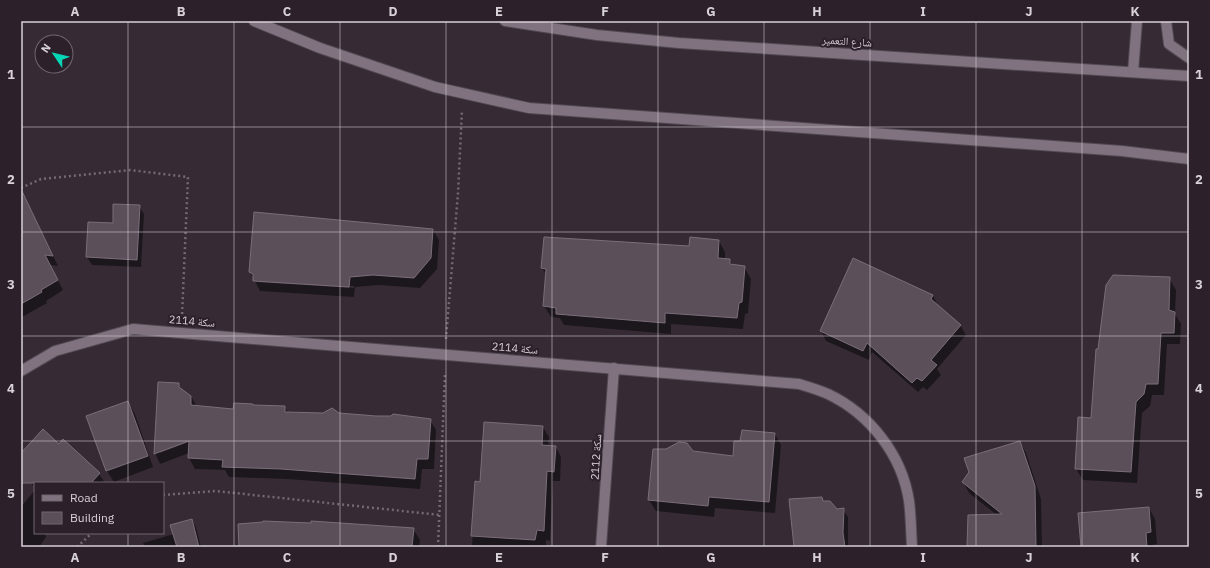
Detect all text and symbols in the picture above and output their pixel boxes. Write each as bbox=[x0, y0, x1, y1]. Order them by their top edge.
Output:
text: A bbox=[71, 3, 80, 20]
text: B bbox=[177, 3, 186, 20]
text: C bbox=[283, 3, 292, 20]
text: D bbox=[388, 3, 398, 20]
text: E bbox=[495, 3, 503, 20]
text: F bbox=[601, 3, 609, 20]
text: G bbox=[706, 3, 716, 20]
text: H bbox=[812, 3, 822, 20]
text: I bbox=[920, 3, 926, 20]
text: J bbox=[1025, 3, 1033, 20]
text: K bbox=[1130, 3, 1140, 20]
street label: شارع التعمير bbox=[821, 32, 872, 50]
north arrow bbox=[34, 34, 74, 74]
text: N bbox=[38, 41, 54, 56]
text: 1 bbox=[7, 66, 15, 83]
text: 1 bbox=[1195, 66, 1203, 83]
text: 2 bbox=[7, 171, 15, 188]
text: 2 bbox=[1195, 171, 1203, 188]
text: 3 bbox=[7, 276, 15, 293]
text: 3 bbox=[1195, 276, 1203, 293]
street label: سكة 2114 bbox=[168, 312, 216, 330]
street label: سكة 2114 bbox=[491, 339, 539, 357]
text: 4 bbox=[7, 380, 15, 397]
text: 4 bbox=[1195, 380, 1203, 397]
street label: سكة 2112 bbox=[587, 433, 605, 481]
legend bbox=[34, 482, 164, 534]
text: 5 bbox=[7, 485, 15, 502]
text: 5 bbox=[1195, 485, 1203, 502]
text: Road bbox=[70, 490, 98, 505]
text: Building bbox=[70, 510, 115, 525]
text: A bbox=[71, 549, 80, 566]
text: B bbox=[177, 549, 186, 566]
text: C bbox=[283, 549, 292, 566]
text: D bbox=[388, 549, 398, 566]
text: E bbox=[495, 549, 503, 566]
text: F bbox=[601, 549, 609, 566]
text: G bbox=[706, 549, 716, 566]
text: H bbox=[812, 549, 822, 566]
text: I bbox=[920, 549, 926, 566]
text: J bbox=[1025, 549, 1033, 566]
text: K bbox=[1130, 549, 1140, 566]

